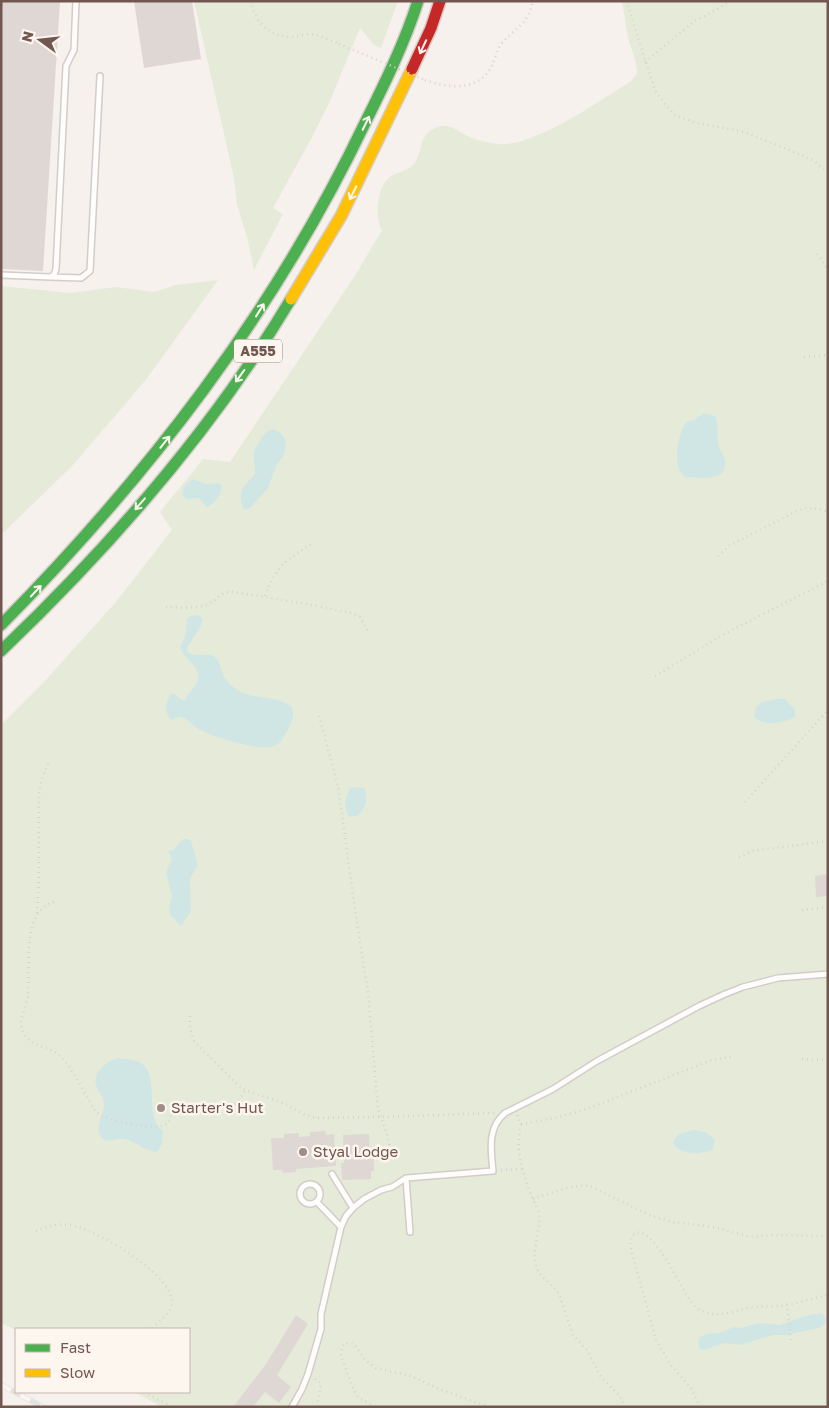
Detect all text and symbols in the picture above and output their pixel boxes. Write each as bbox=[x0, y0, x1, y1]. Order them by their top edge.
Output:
north arrow bbox=[15, 15, 65, 65]
text: N bbox=[17, 29, 37, 44]
one-way arrow bbox=[417, 39, 427, 54]
one-way arrow bbox=[362, 116, 371, 131]
one-way arrow bbox=[348, 186, 358, 201]
one-way arrow bbox=[255, 303, 265, 317]
road number: A555 bbox=[234, 340, 282, 362]
one-way arrow bbox=[235, 369, 245, 383]
one-way arrow bbox=[160, 436, 171, 449]
one-way arrow bbox=[135, 497, 146, 510]
one-way arrow bbox=[30, 584, 42, 597]
place label: Starter's Hut bbox=[171, 1098, 264, 1116]
marker: Starter's Hut bbox=[155, 1102, 167, 1114]
place label: Styal Lodge bbox=[313, 1142, 398, 1160]
marker: Styal Lodge bbox=[297, 1146, 309, 1158]
legend bbox=[15, 1328, 190, 1393]
text: Fast bbox=[60, 1338, 91, 1356]
text: Slow bbox=[60, 1363, 95, 1381]

